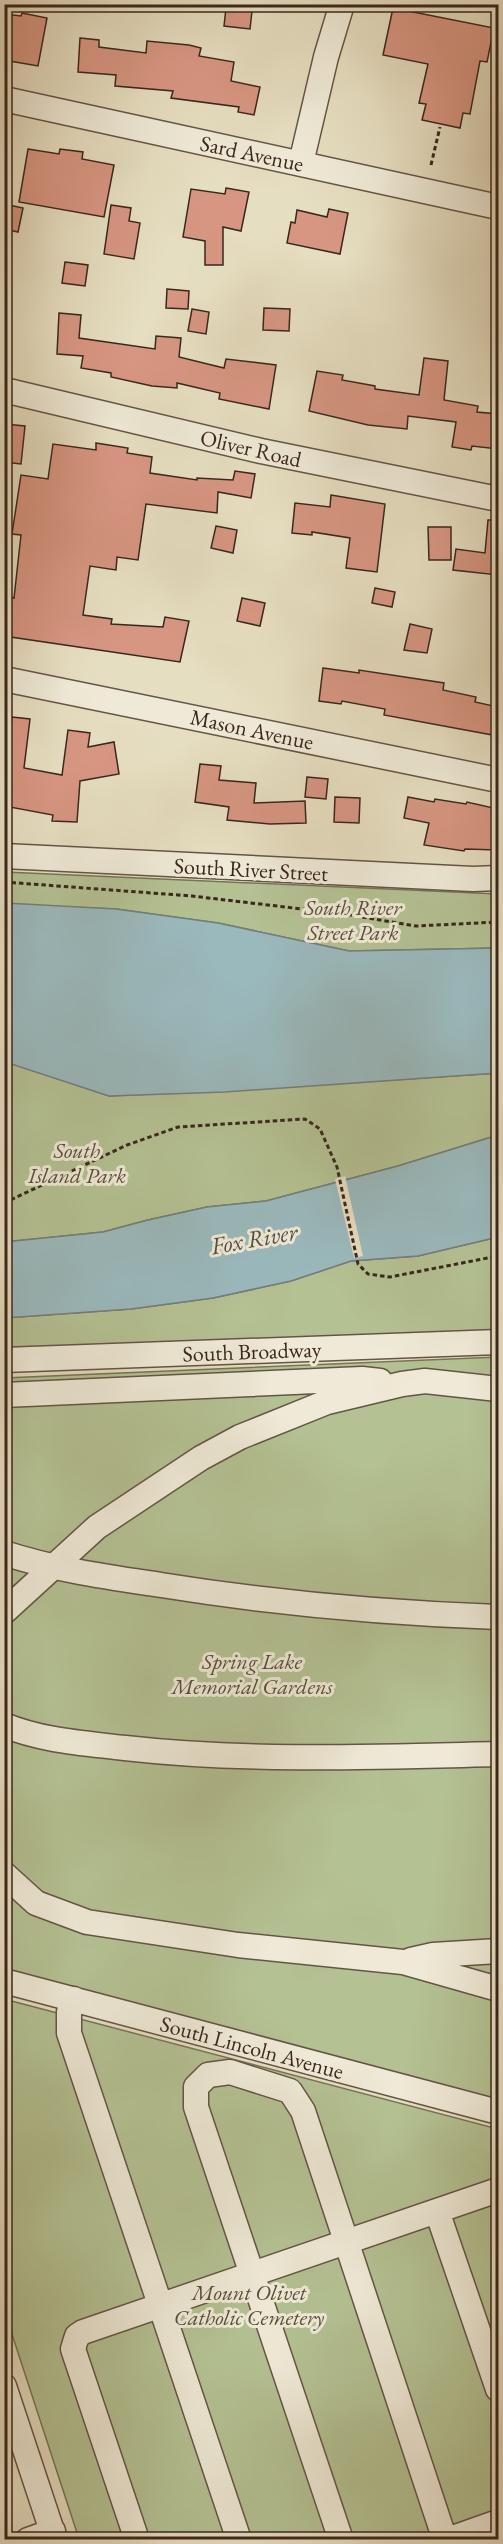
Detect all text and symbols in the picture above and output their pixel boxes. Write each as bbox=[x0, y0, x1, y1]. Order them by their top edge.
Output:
street label: Sard Avenue bbox=[198, 128, 307, 179]
street label: Oliver Road bbox=[197, 423, 305, 474]
street label: Mason Avenue bbox=[188, 702, 317, 757]
street label: South River Street bbox=[173, 851, 329, 888]
park label: South River Street Park bbox=[303, 893, 403, 947]
park label: South Island Park bbox=[27, 1136, 126, 1190]
water label: Fox River bbox=[207, 1215, 301, 1262]
street label: South Broadway bbox=[182, 1335, 322, 1368]
park label: Spring Lake Memorial Gardens bbox=[169, 1647, 334, 1701]
street label: South Lincoln Avenue bbox=[157, 2009, 347, 2086]
park label: Mount Olivet Catholic Cemetery bbox=[174, 2278, 324, 2332]

